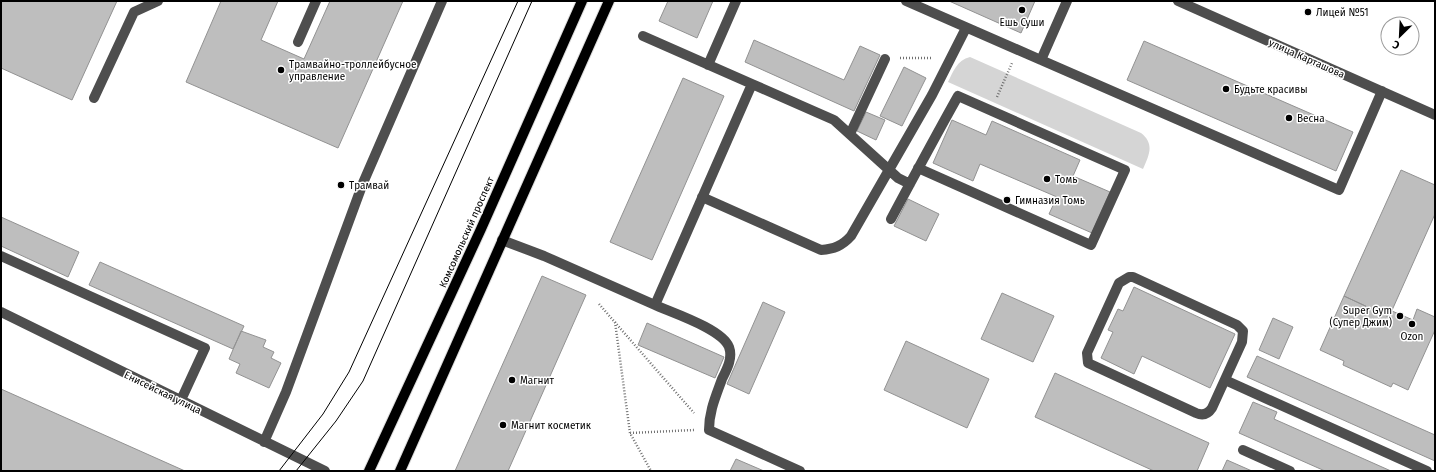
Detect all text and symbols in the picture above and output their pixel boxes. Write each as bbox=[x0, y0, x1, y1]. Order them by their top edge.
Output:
marker: Ешь Суши bbox=[1017, 5, 1027, 15]
marker: Лицей №51 bbox=[1303, 7, 1313, 17]
place label: Лицей №51 bbox=[1316, 7, 1369, 19]
north arrow bbox=[1380, 16, 1420, 56]
place label: Ешь Суши bbox=[1000, 17, 1045, 29]
street label: улица Карташова bbox=[1267, 37, 1346, 81]
text: С bbox=[1390, 37, 1402, 52]
place label: Трамвайно-троллейбусное управление bbox=[289, 59, 417, 83]
marker: Трамвайно-троллейбусное управление bbox=[276, 65, 286, 75]
marker: Будьте красивы bbox=[1221, 84, 1231, 94]
place label: Будьте красивы bbox=[1234, 84, 1308, 96]
marker: Весна bbox=[1284, 113, 1294, 123]
place label: Весна bbox=[1297, 113, 1325, 125]
marker: Томь bbox=[1042, 174, 1052, 184]
place label: Томь bbox=[1055, 174, 1077, 186]
street label: Комсомольский проспект bbox=[437, 175, 497, 290]
marker: Трамвай bbox=[336, 180, 346, 190]
place label: Трамвай bbox=[349, 180, 389, 192]
marker: Гимназия Томь bbox=[1002, 195, 1012, 205]
place label: Гимназия Томь bbox=[1015, 195, 1085, 207]
place label: Super Gym (Супер Джим) bbox=[1330, 305, 1392, 329]
marker: Super Gym (Супер Джим) bbox=[1395, 311, 1405, 321]
marker: Ozon bbox=[1407, 319, 1417, 329]
place label: Ozon bbox=[1401, 331, 1423, 343]
street label: Енисейская улица bbox=[122, 369, 203, 417]
marker: Магнит bbox=[507, 375, 517, 385]
place label: Магнит bbox=[520, 375, 554, 387]
marker: Магнит косметик bbox=[498, 420, 508, 430]
place label: Магнит косметик bbox=[511, 420, 592, 432]

